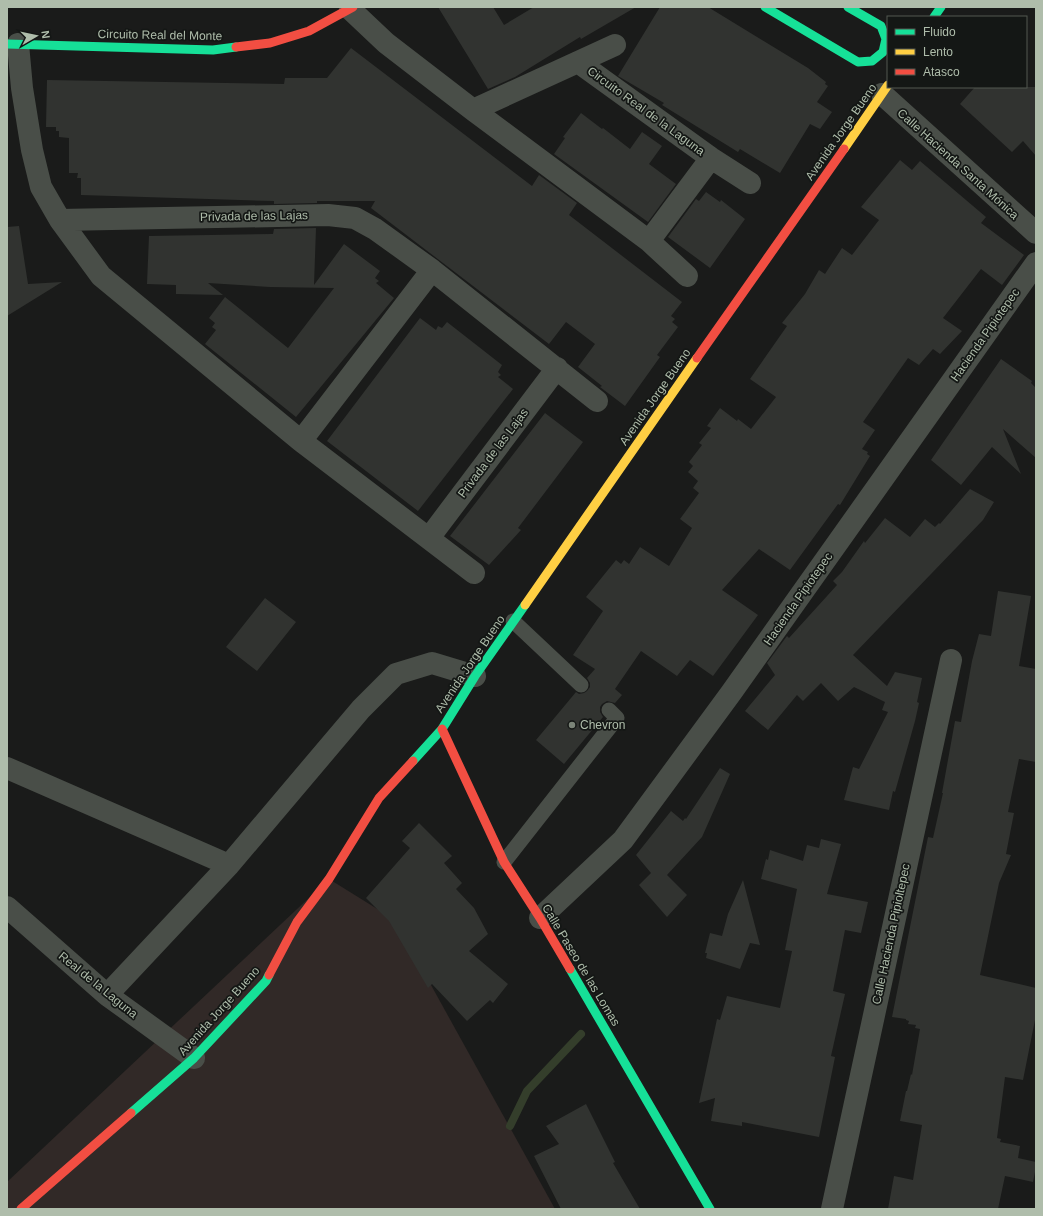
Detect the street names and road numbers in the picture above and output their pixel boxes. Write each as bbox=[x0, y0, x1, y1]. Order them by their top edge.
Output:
street label: Circuito Real del Monte bbox=[98, 27, 223, 43]
street label: Circuito Real de la Laguna bbox=[585, 64, 708, 158]
street label: Avenida Jorge Bueno bbox=[802, 81, 880, 183]
street label: Calle Hacienda Santa Mónica bbox=[895, 106, 1022, 222]
street label: Privada de las Lajas bbox=[200, 208, 308, 224]
street label: Hacienda Pipiotepec bbox=[948, 286, 1022, 384]
street label: Avenida Jorge Bueno bbox=[616, 346, 694, 448]
street label: Privada de las Lajas bbox=[455, 406, 531, 500]
street label: Hacienda Pipiotepec bbox=[761, 550, 835, 648]
street label: Avenida Jorge Bueno bbox=[432, 612, 508, 715]
street label: Calle Hacienda Pipioltepec bbox=[869, 862, 913, 1006]
street label: Calle Paseo de las Lomas bbox=[539, 902, 623, 1028]
street label: Real de la Laguna bbox=[56, 949, 141, 1021]
street label: Avenida Jorge Bueno bbox=[175, 964, 263, 1058]

